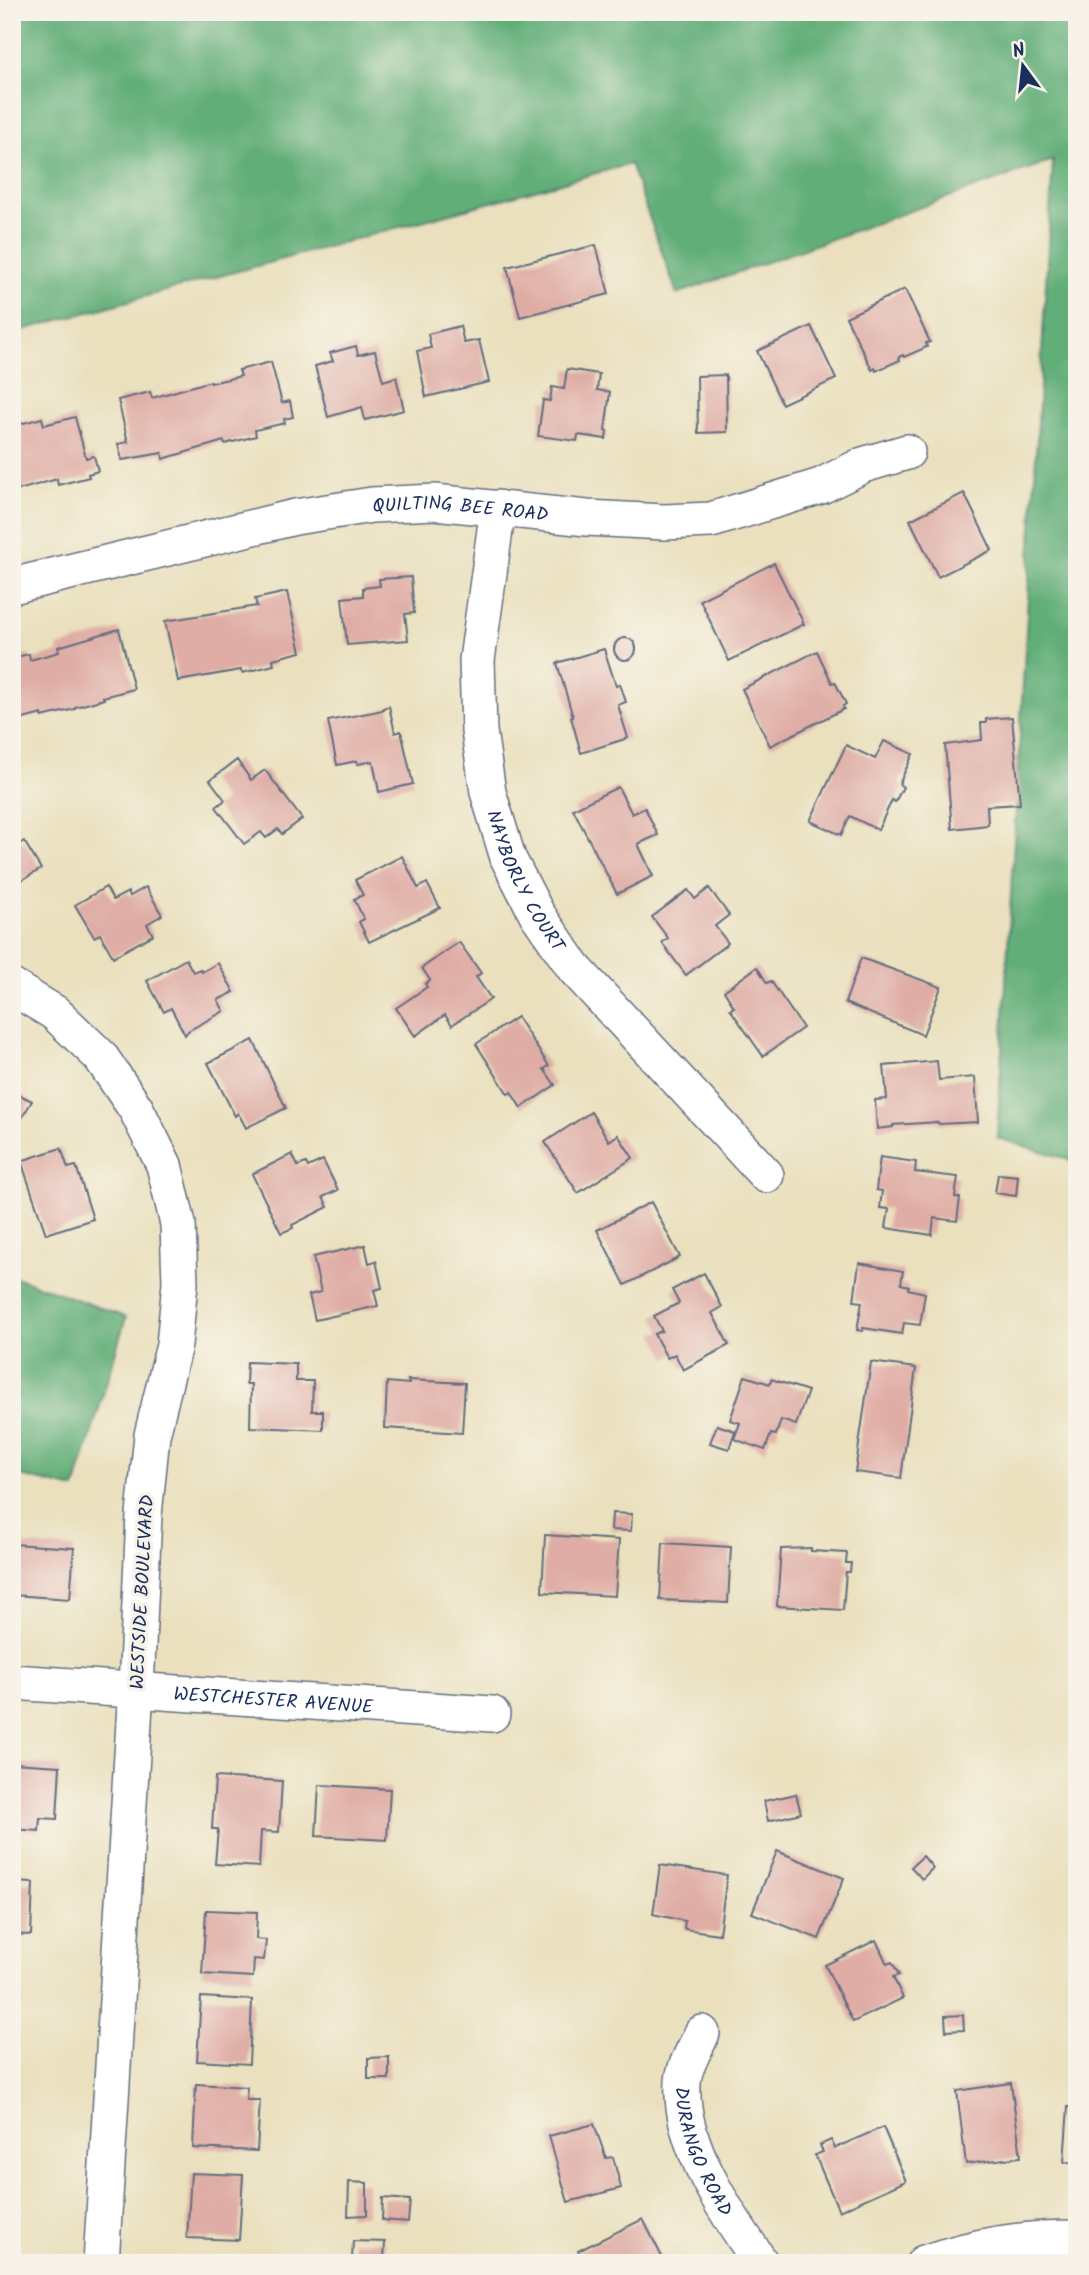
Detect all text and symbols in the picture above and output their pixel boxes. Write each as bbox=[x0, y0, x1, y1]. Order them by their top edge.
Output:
north arrow bbox=[988, 32, 1058, 102]
text: N bbox=[1009, 35, 1029, 68]
street label: QUILTING BEE ROAD bbox=[372, 489, 550, 531]
street label: NAYBORLY COURT bbox=[477, 807, 573, 960]
street label: WESTSIDE BOULEVARD bbox=[123, 1494, 163, 1690]
street label: WESTCHESTER AVENUE bbox=[173, 1680, 375, 1723]
street label: DURANGO ROAD bbox=[666, 2087, 739, 2223]

